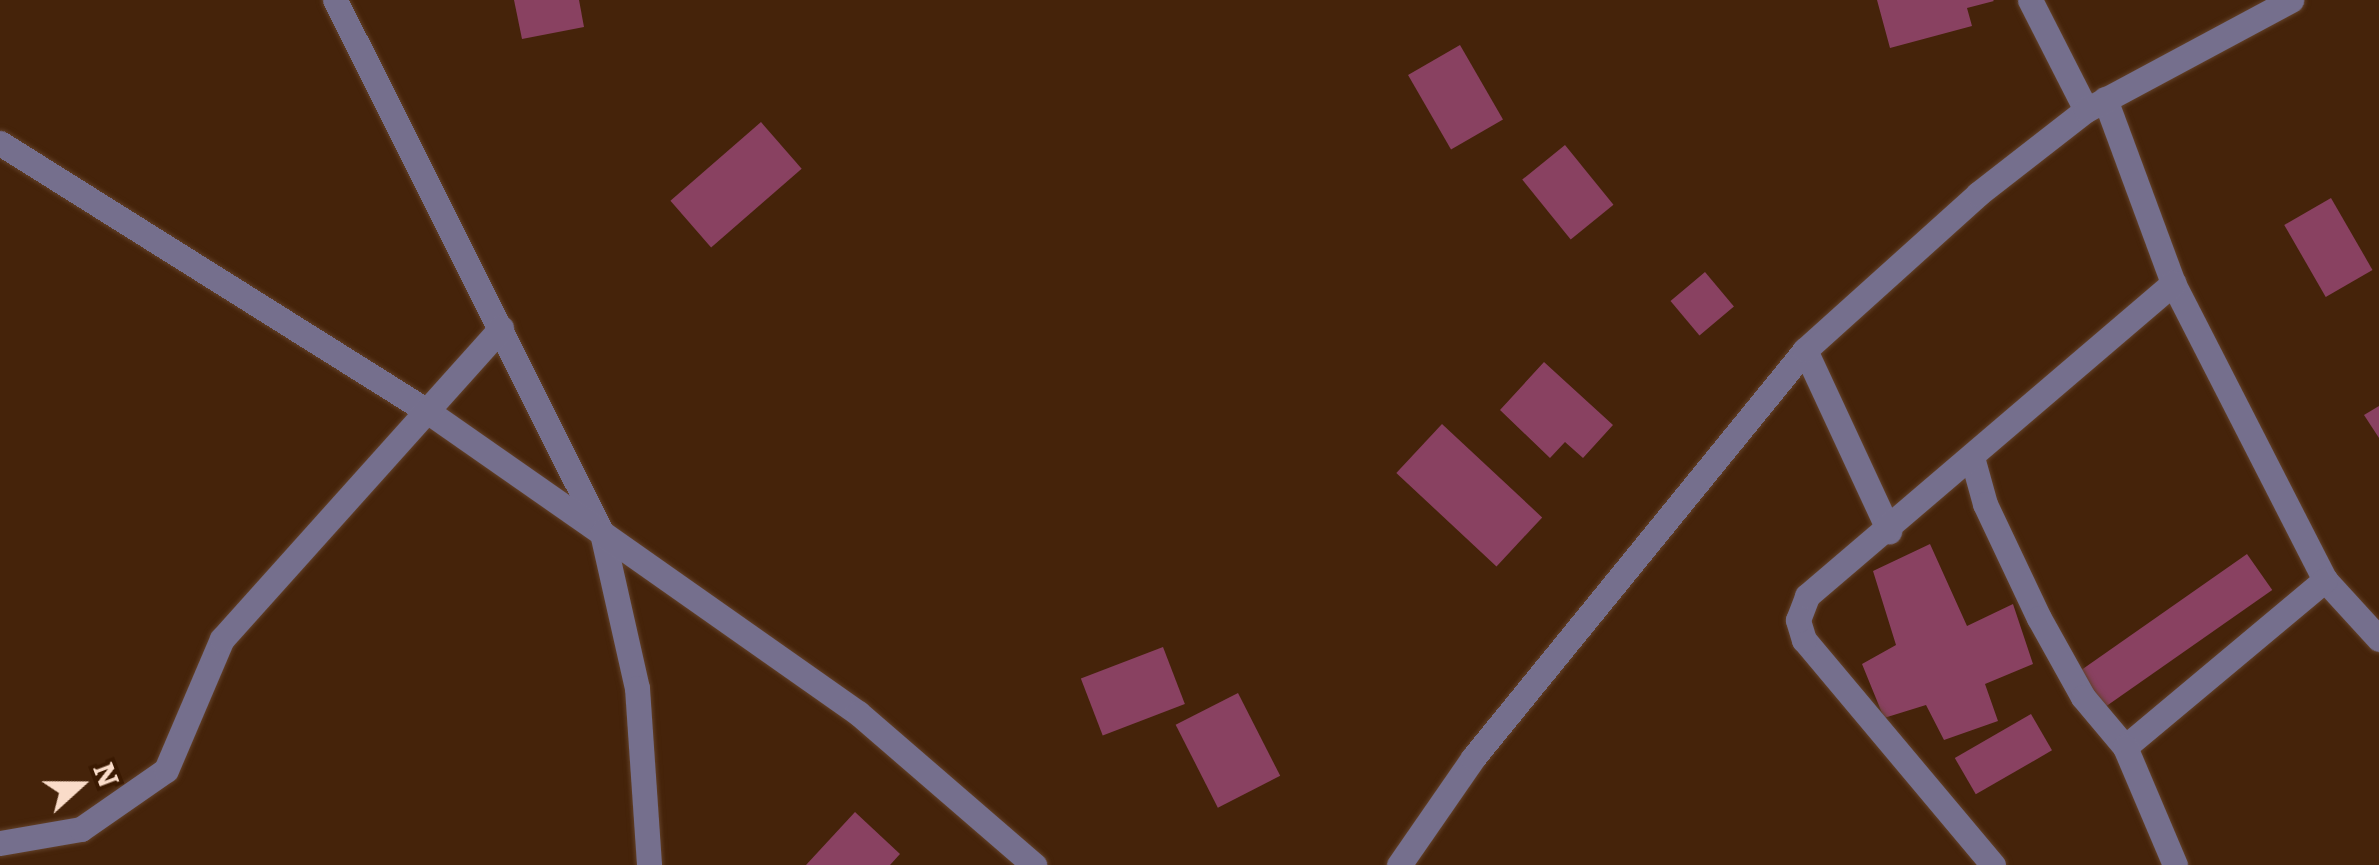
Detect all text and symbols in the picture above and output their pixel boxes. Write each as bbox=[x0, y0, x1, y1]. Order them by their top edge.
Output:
north arrow bbox=[30, 735, 130, 835]
text: N bbox=[84, 756, 132, 793]

